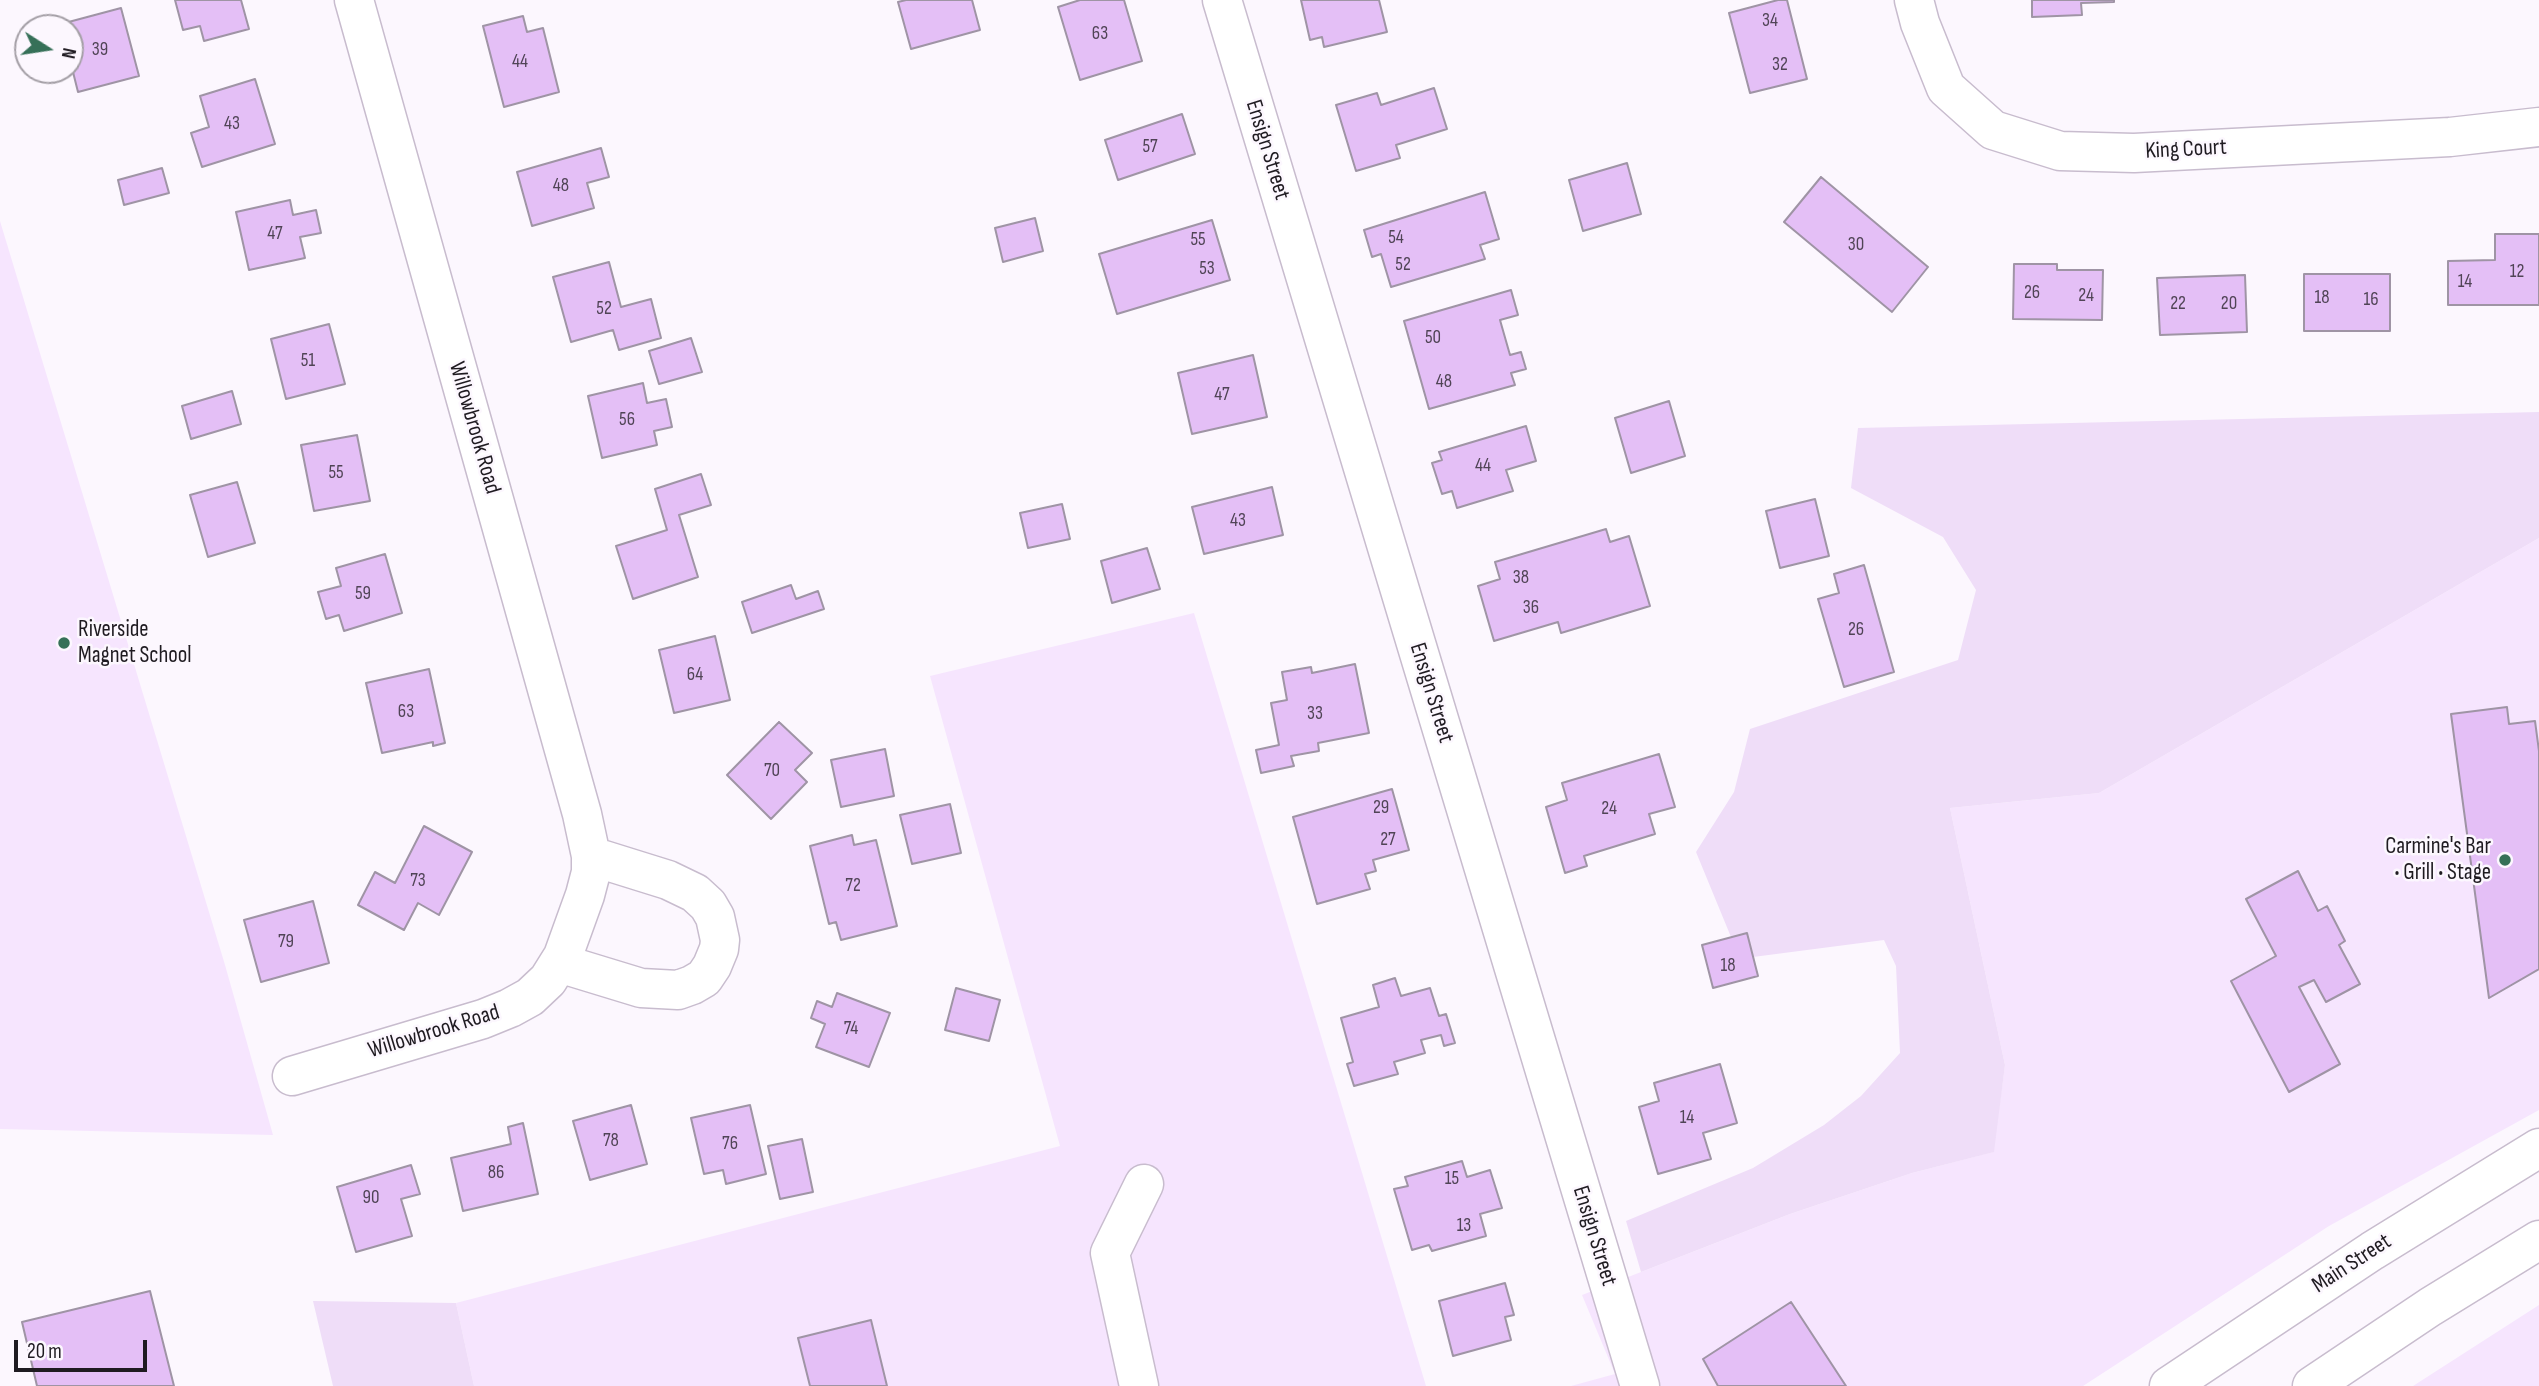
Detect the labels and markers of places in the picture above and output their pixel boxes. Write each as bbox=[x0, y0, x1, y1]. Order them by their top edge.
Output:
place label: Riverside Magnet School bbox=[78, 616, 192, 670]
marker: Riverside Magnet School bbox=[56, 635, 72, 651]
place label: Carmine's Bar • Grill • Stage bbox=[2385, 833, 2491, 887]
marker: Carmine's Bar • Grill • Stage bbox=[2497, 852, 2513, 868]

